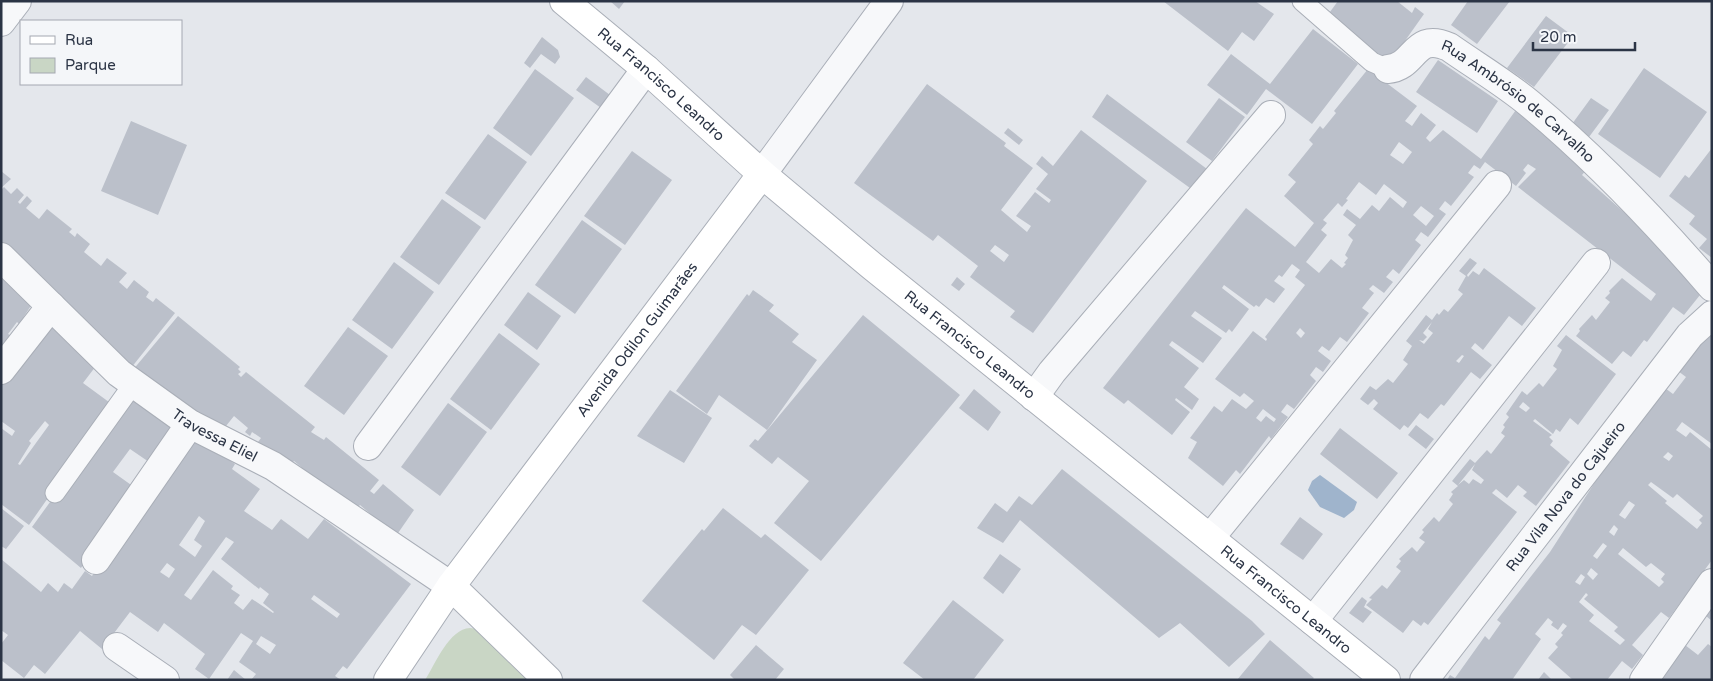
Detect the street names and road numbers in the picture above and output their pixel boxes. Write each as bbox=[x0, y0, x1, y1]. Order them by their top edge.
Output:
street label: Rua Francisco Leandro bbox=[594, 24, 728, 145]
street label: Rua Ambrósio de Carvalho bbox=[1439, 36, 1599, 166]
street label: Avenida Odilon Guimarães bbox=[573, 259, 701, 420]
street label: Rua Francisco Leandro bbox=[901, 287, 1039, 403]
street label: Travessa Eliel bbox=[168, 405, 261, 466]
street label: Rua Vila Nova do Cajueiro bbox=[1502, 418, 1629, 575]
street label: Rua Francisco Leandro bbox=[1217, 541, 1355, 658]

